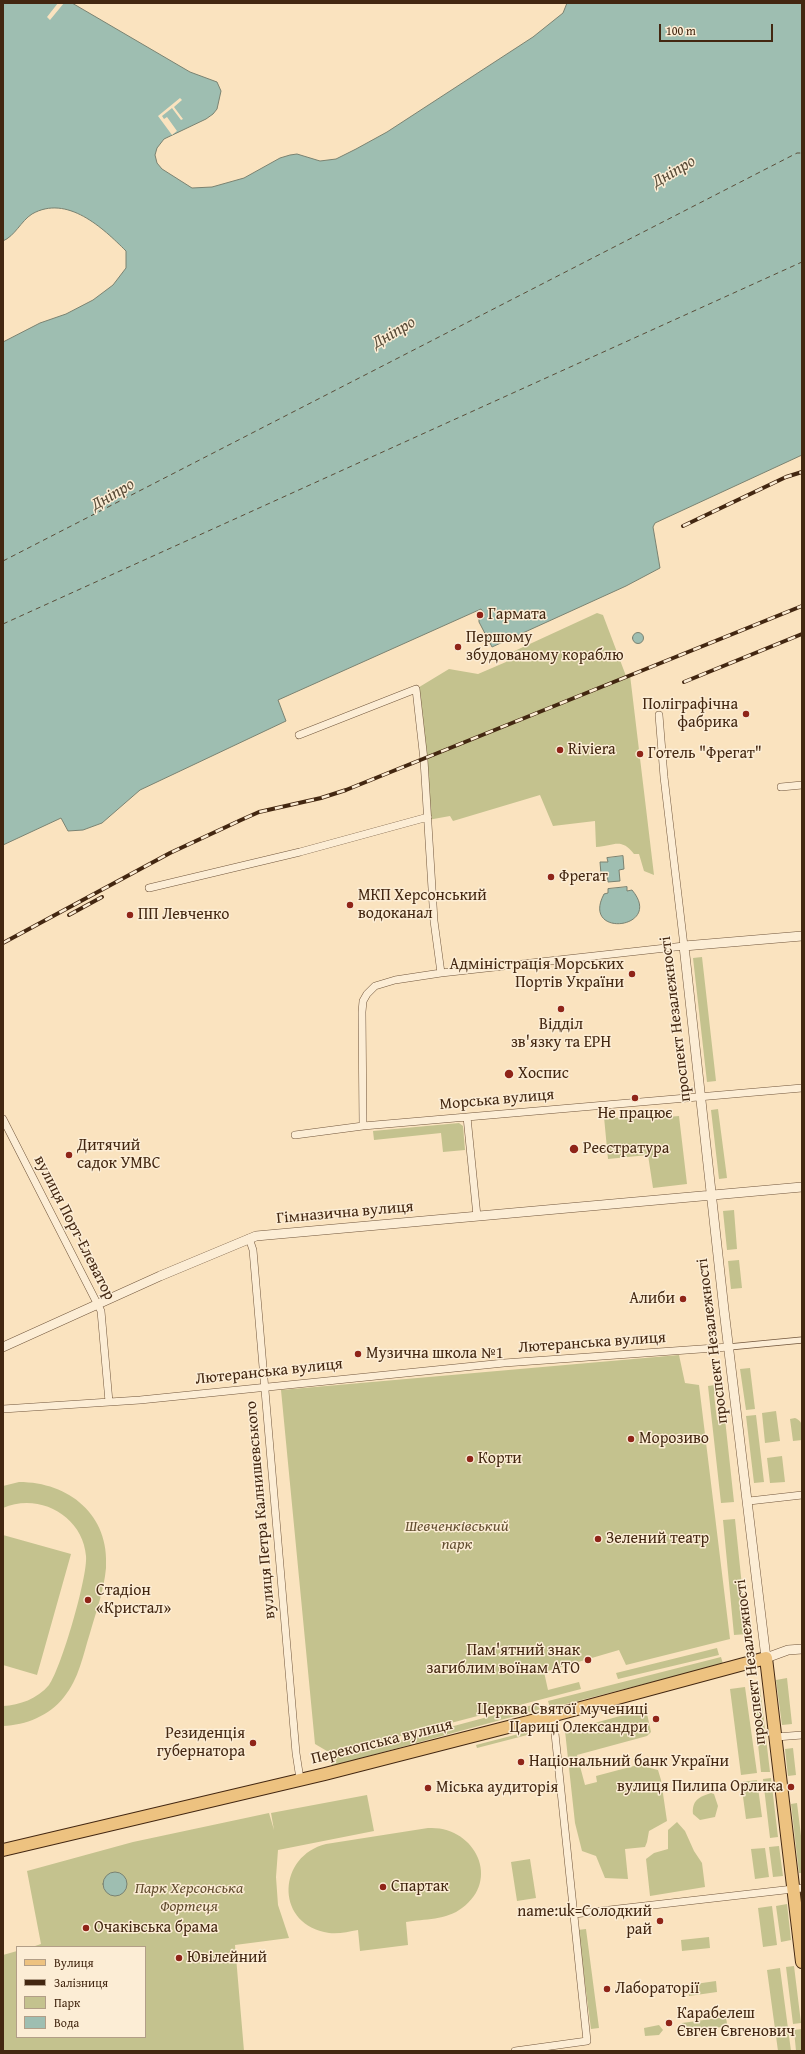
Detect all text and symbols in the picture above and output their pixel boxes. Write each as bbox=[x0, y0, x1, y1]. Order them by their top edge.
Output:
scale bar bbox=[661, 16, 775, 42]
text: 100 m bbox=[666, 22, 696, 39]
water label: Дніпро bbox=[649, 151, 699, 193]
water label: Дніпро bbox=[369, 312, 419, 354]
water label: Дніпро bbox=[88, 474, 138, 516]
place label: Гармата bbox=[488, 605, 546, 625]
marker: Гармата bbox=[475, 610, 485, 620]
place label: Першому збудованому кораблю bbox=[466, 628, 623, 666]
marker: Першому збудованому кораблю bbox=[453, 642, 463, 652]
place label: Поліграфічна фабрика bbox=[643, 695, 738, 733]
marker: Поліграфічна фабрика bbox=[741, 709, 751, 719]
place label: Riviera bbox=[568, 740, 616, 760]
place label: Готель "Фрегат" bbox=[648, 744, 762, 764]
marker: Riviera bbox=[555, 745, 565, 755]
marker: Готель "Фрегат" bbox=[635, 749, 645, 759]
place label: Фрегат bbox=[559, 867, 608, 887]
marker: Фрегат bbox=[546, 872, 556, 882]
place label: МКП Херсонський водоканал bbox=[358, 886, 487, 924]
marker: МКП Херсонський водоканал bbox=[345, 900, 355, 910]
place label: ПП Левченко bbox=[138, 905, 230, 925]
marker: ПП Левченко bbox=[125, 910, 135, 920]
street label: проспект Незалежності bbox=[656, 935, 696, 1103]
place label: Адміністрація Морських Портів України bbox=[450, 955, 624, 993]
marker: Адміністрація Морських Портів України bbox=[627, 969, 637, 979]
marker: Відділ зв'язку та ЕРН bbox=[556, 1004, 566, 1014]
place label: Відділ зв'язку та ЕРН bbox=[511, 1015, 611, 1053]
place label: Хоспис bbox=[518, 1064, 569, 1084]
marker: Хоспис bbox=[503, 1068, 515, 1080]
street label: Морська вулиця bbox=[439, 1085, 555, 1115]
marker: Не працює bbox=[630, 1093, 640, 1103]
place label: Не працює bbox=[598, 1104, 672, 1124]
place label: Дитячий садок УМВС bbox=[77, 1136, 161, 1174]
place label: Реєстратура bbox=[583, 1139, 669, 1159]
marker: Реєстратура bbox=[568, 1143, 580, 1155]
marker: Дитячий садок УМВС bbox=[64, 1150, 74, 1160]
street label: вулиця Порт-Елеватор bbox=[29, 1153, 119, 1303]
street label: Гімназична вулиця bbox=[276, 1197, 414, 1229]
street label: проспект Незалежності bbox=[693, 1257, 733, 1425]
place label: Алиби bbox=[629, 1289, 675, 1309]
marker: Алиби bbox=[678, 1294, 688, 1304]
street label: Лютеранська вулиця bbox=[517, 1328, 667, 1358]
place label: Музична школа №1 bbox=[366, 1344, 504, 1364]
marker: Музична школа №1 bbox=[353, 1349, 363, 1359]
street label: Лютеранська вулиця bbox=[194, 1355, 344, 1389]
street label: вулиця Петра Калнишевського bbox=[242, 1400, 280, 1620]
place label: Морозиво bbox=[639, 1429, 709, 1449]
marker: Морозиво bbox=[626, 1434, 636, 1444]
place label: Корти bbox=[478, 1449, 522, 1469]
marker: Корти bbox=[465, 1454, 475, 1464]
park label: Шевченківський парк bbox=[405, 1517, 509, 1555]
place label: Зелений театр bbox=[606, 1529, 709, 1549]
marker: Зелений театр bbox=[593, 1534, 603, 1544]
street label: проспект Незалежності bbox=[731, 1578, 771, 1746]
place label: Стадіон «Кристал» bbox=[96, 1581, 171, 1619]
marker: Стадіон «Кристал» bbox=[83, 1595, 93, 1605]
place label: Пам'ятний знак загиблим воїнам АТО bbox=[427, 1641, 580, 1679]
marker: Пам'ятний знак загиблим воїнам АТО bbox=[583, 1655, 593, 1665]
place label: Церква Святої мучениці Цариці Олександри bbox=[477, 1700, 648, 1738]
marker: Церква Святої мучениці Цариці Олександри bbox=[651, 1714, 661, 1724]
street label: Перекопська вулиця bbox=[309, 1715, 455, 1769]
place label: Резиденція губернатора bbox=[157, 1724, 245, 1762]
marker: Резиденція губернатора bbox=[248, 1738, 258, 1748]
place label: Національний банк України bbox=[529, 1752, 729, 1772]
marker: Національний банк України bbox=[516, 1757, 526, 1767]
place label: вулиця Пилипа Орлика bbox=[617, 1777, 783, 1797]
place label: Міська аудиторія bbox=[436, 1778, 558, 1798]
marker: вулиця Пилипа Орлика bbox=[786, 1782, 796, 1792]
marker: Міська аудиторія bbox=[423, 1783, 433, 1793]
place label: Спартак bbox=[391, 1877, 449, 1897]
park label: Парк Херсонська Фортеця bbox=[135, 1879, 243, 1917]
marker: Спартак bbox=[378, 1882, 388, 1892]
place label: name:uk=Солодкий рай bbox=[517, 1902, 652, 1940]
marker: name:uk=Солодкий рай bbox=[655, 1916, 665, 1926]
place label: Очаківська брама bbox=[94, 1918, 218, 1938]
marker: Очаківська брама bbox=[81, 1923, 91, 1933]
legend bbox=[16, 1946, 146, 2038]
place label: Ювілейний bbox=[187, 1948, 267, 1968]
marker: Ювілейний bbox=[174, 1953, 184, 1963]
text: Вулиця bbox=[54, 1954, 94, 1971]
text: Залізниця bbox=[54, 1974, 108, 1991]
place label: Лабораторії bbox=[615, 1979, 699, 1999]
marker: Лабораторії bbox=[602, 1984, 612, 1994]
text: Парк bbox=[54, 1994, 80, 2011]
place label: Карабелеш Євген Євгенович bbox=[677, 2004, 795, 2042]
text: Вода bbox=[54, 2014, 79, 2031]
marker: Карабелеш Євген Євгенович bbox=[664, 2018, 674, 2028]

